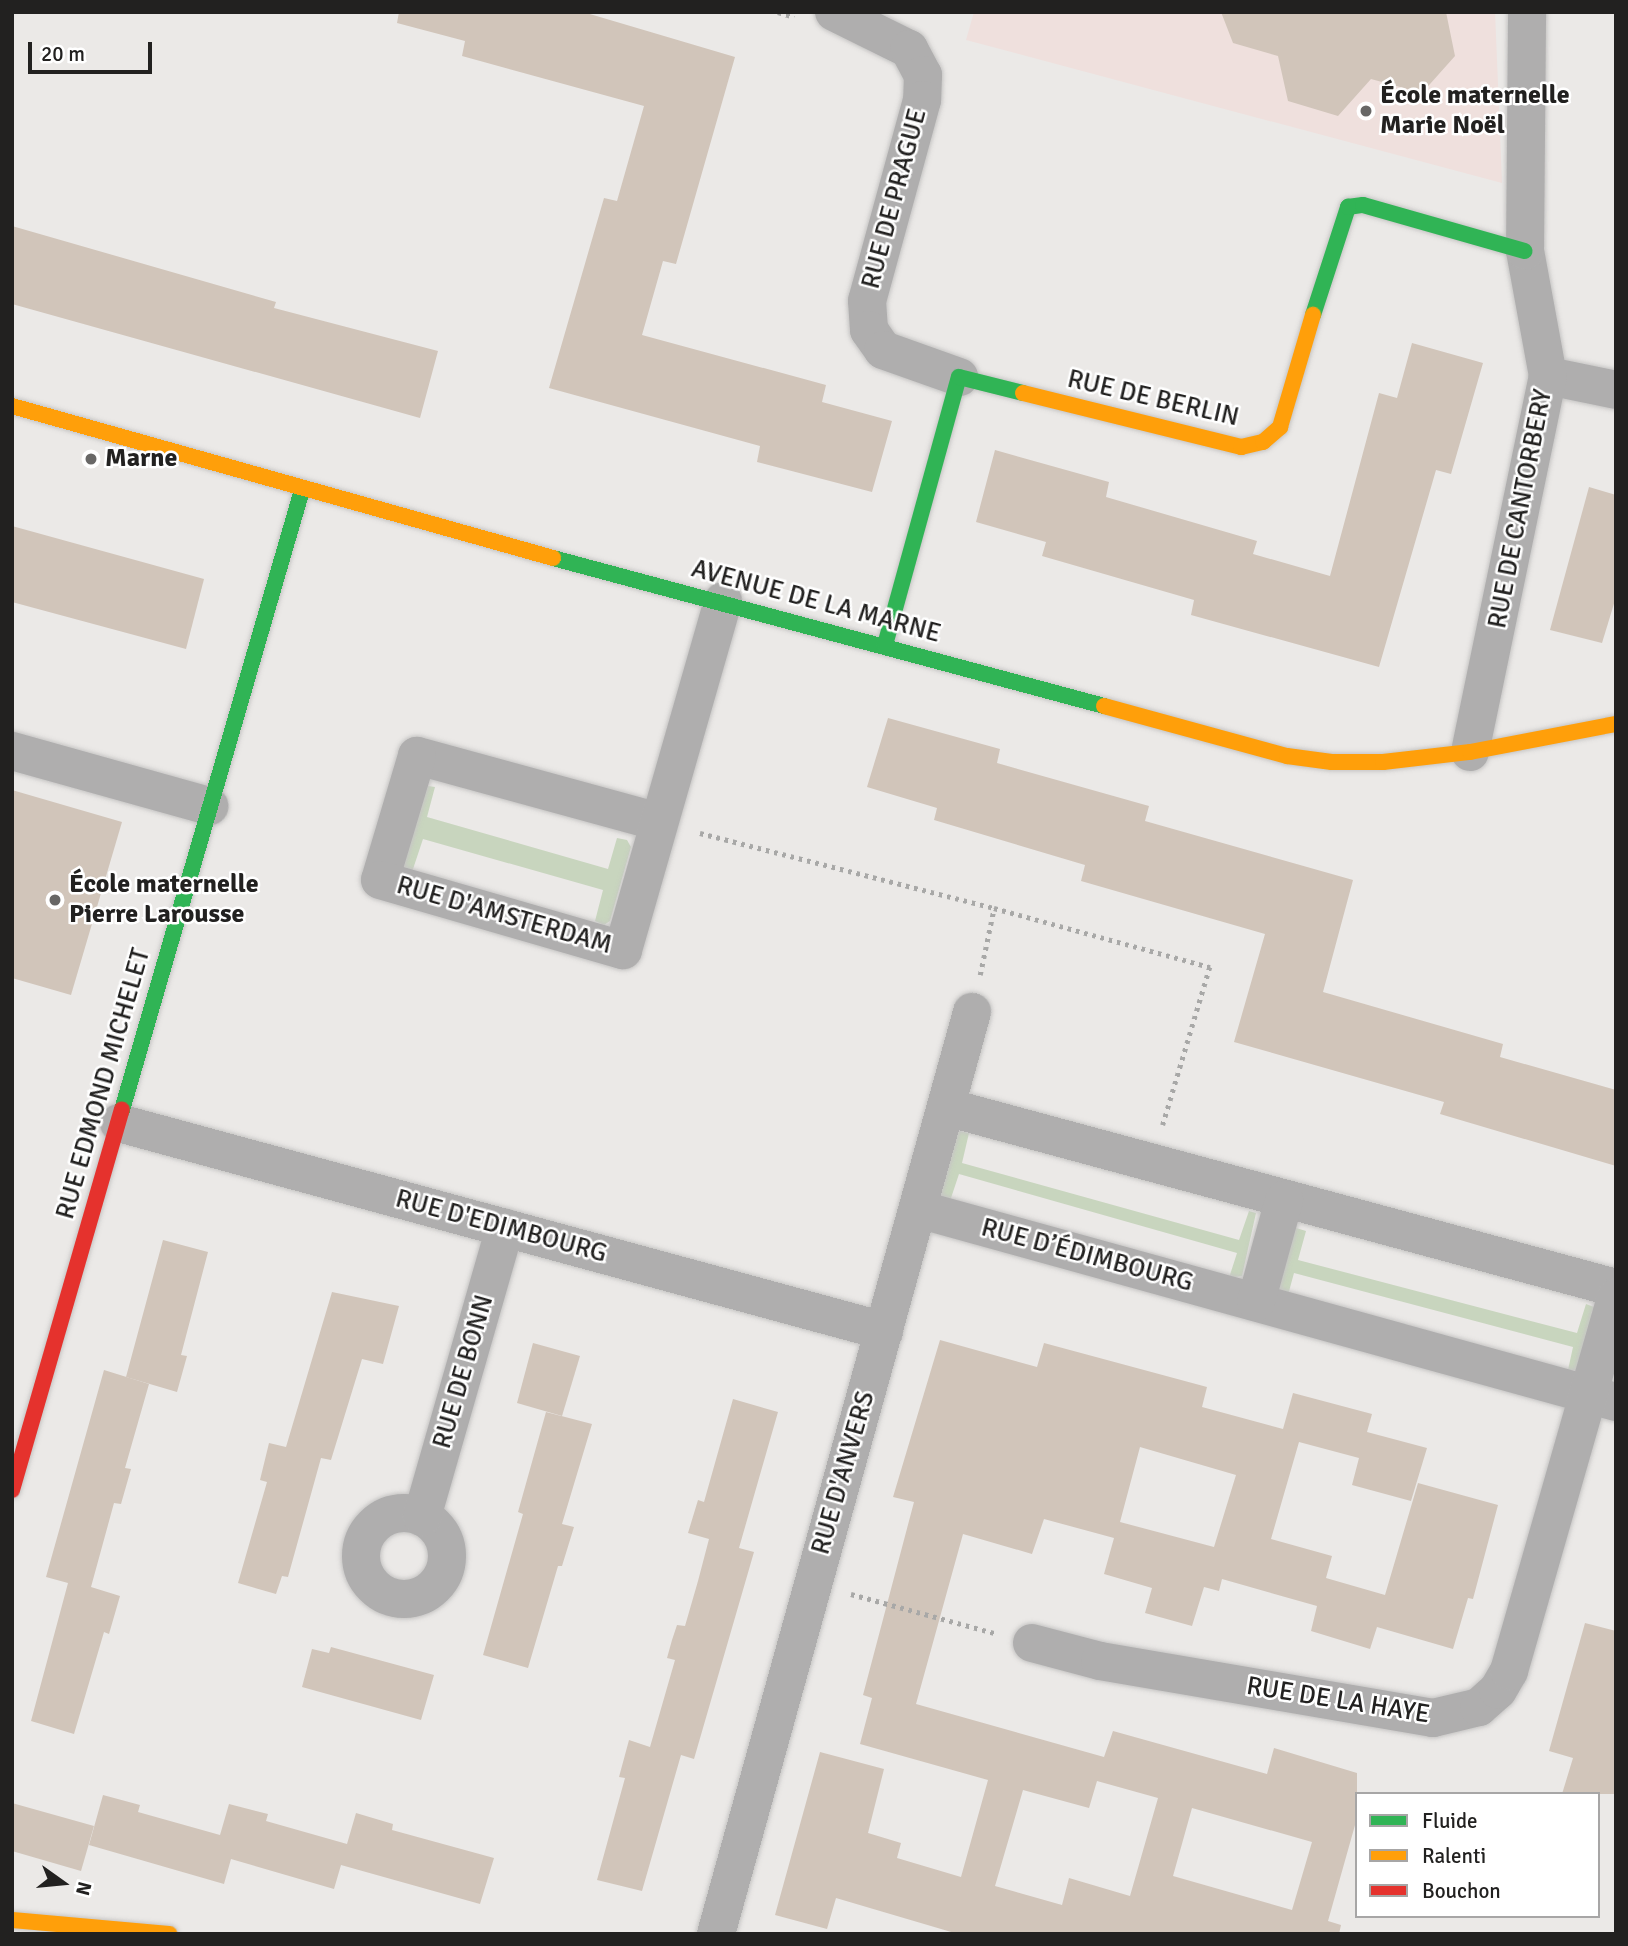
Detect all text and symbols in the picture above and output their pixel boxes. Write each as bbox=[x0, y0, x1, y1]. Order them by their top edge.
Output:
scale bar bbox=[32, 28, 156, 72]
text: 20 m bbox=[41, 41, 85, 67]
place label: École maternelle Marie Noël bbox=[1380, 80, 1570, 142]
marker: École maternelle Marie Noël bbox=[1358, 103, 1374, 119]
street label: RUE DE PRAGUE bbox=[856, 106, 934, 292]
street label: RUE DE BERLIN bbox=[1064, 364, 1242, 434]
street label: RUE DE CANTORBERY bbox=[1483, 387, 1559, 631]
place label: Marne bbox=[105, 443, 177, 475]
marker: Marne bbox=[83, 451, 99, 467]
street label: AVENUE DE LA MARNE bbox=[688, 554, 944, 650]
place label: École maternelle Pierre Larousse bbox=[69, 869, 259, 931]
street label: RUE D'AMSTERDAM bbox=[393, 870, 615, 962]
marker: École maternelle Pierre Larousse bbox=[47, 892, 63, 908]
street label: RUE EDMOND MICHELET bbox=[50, 945, 158, 1223]
street label: RUE D'EDIMBOURG bbox=[392, 1184, 610, 1270]
street label: RUE D’ÉDIMBOURG bbox=[978, 1213, 1196, 1299]
street label: RUE DE BONN bbox=[427, 1292, 501, 1452]
street label: RUE D'ANVERS bbox=[806, 1388, 882, 1558]
street label: RUE DE LA HAYE bbox=[1244, 1671, 1432, 1731]
legend bbox=[1355, 1792, 1600, 1918]
text: Fluide bbox=[1422, 1808, 1478, 1834]
text: Ralenti bbox=[1422, 1843, 1486, 1869]
north arrow bbox=[28, 1848, 98, 1918]
text: Bouchon bbox=[1422, 1878, 1501, 1904]
text: N bbox=[70, 1879, 97, 1898]

